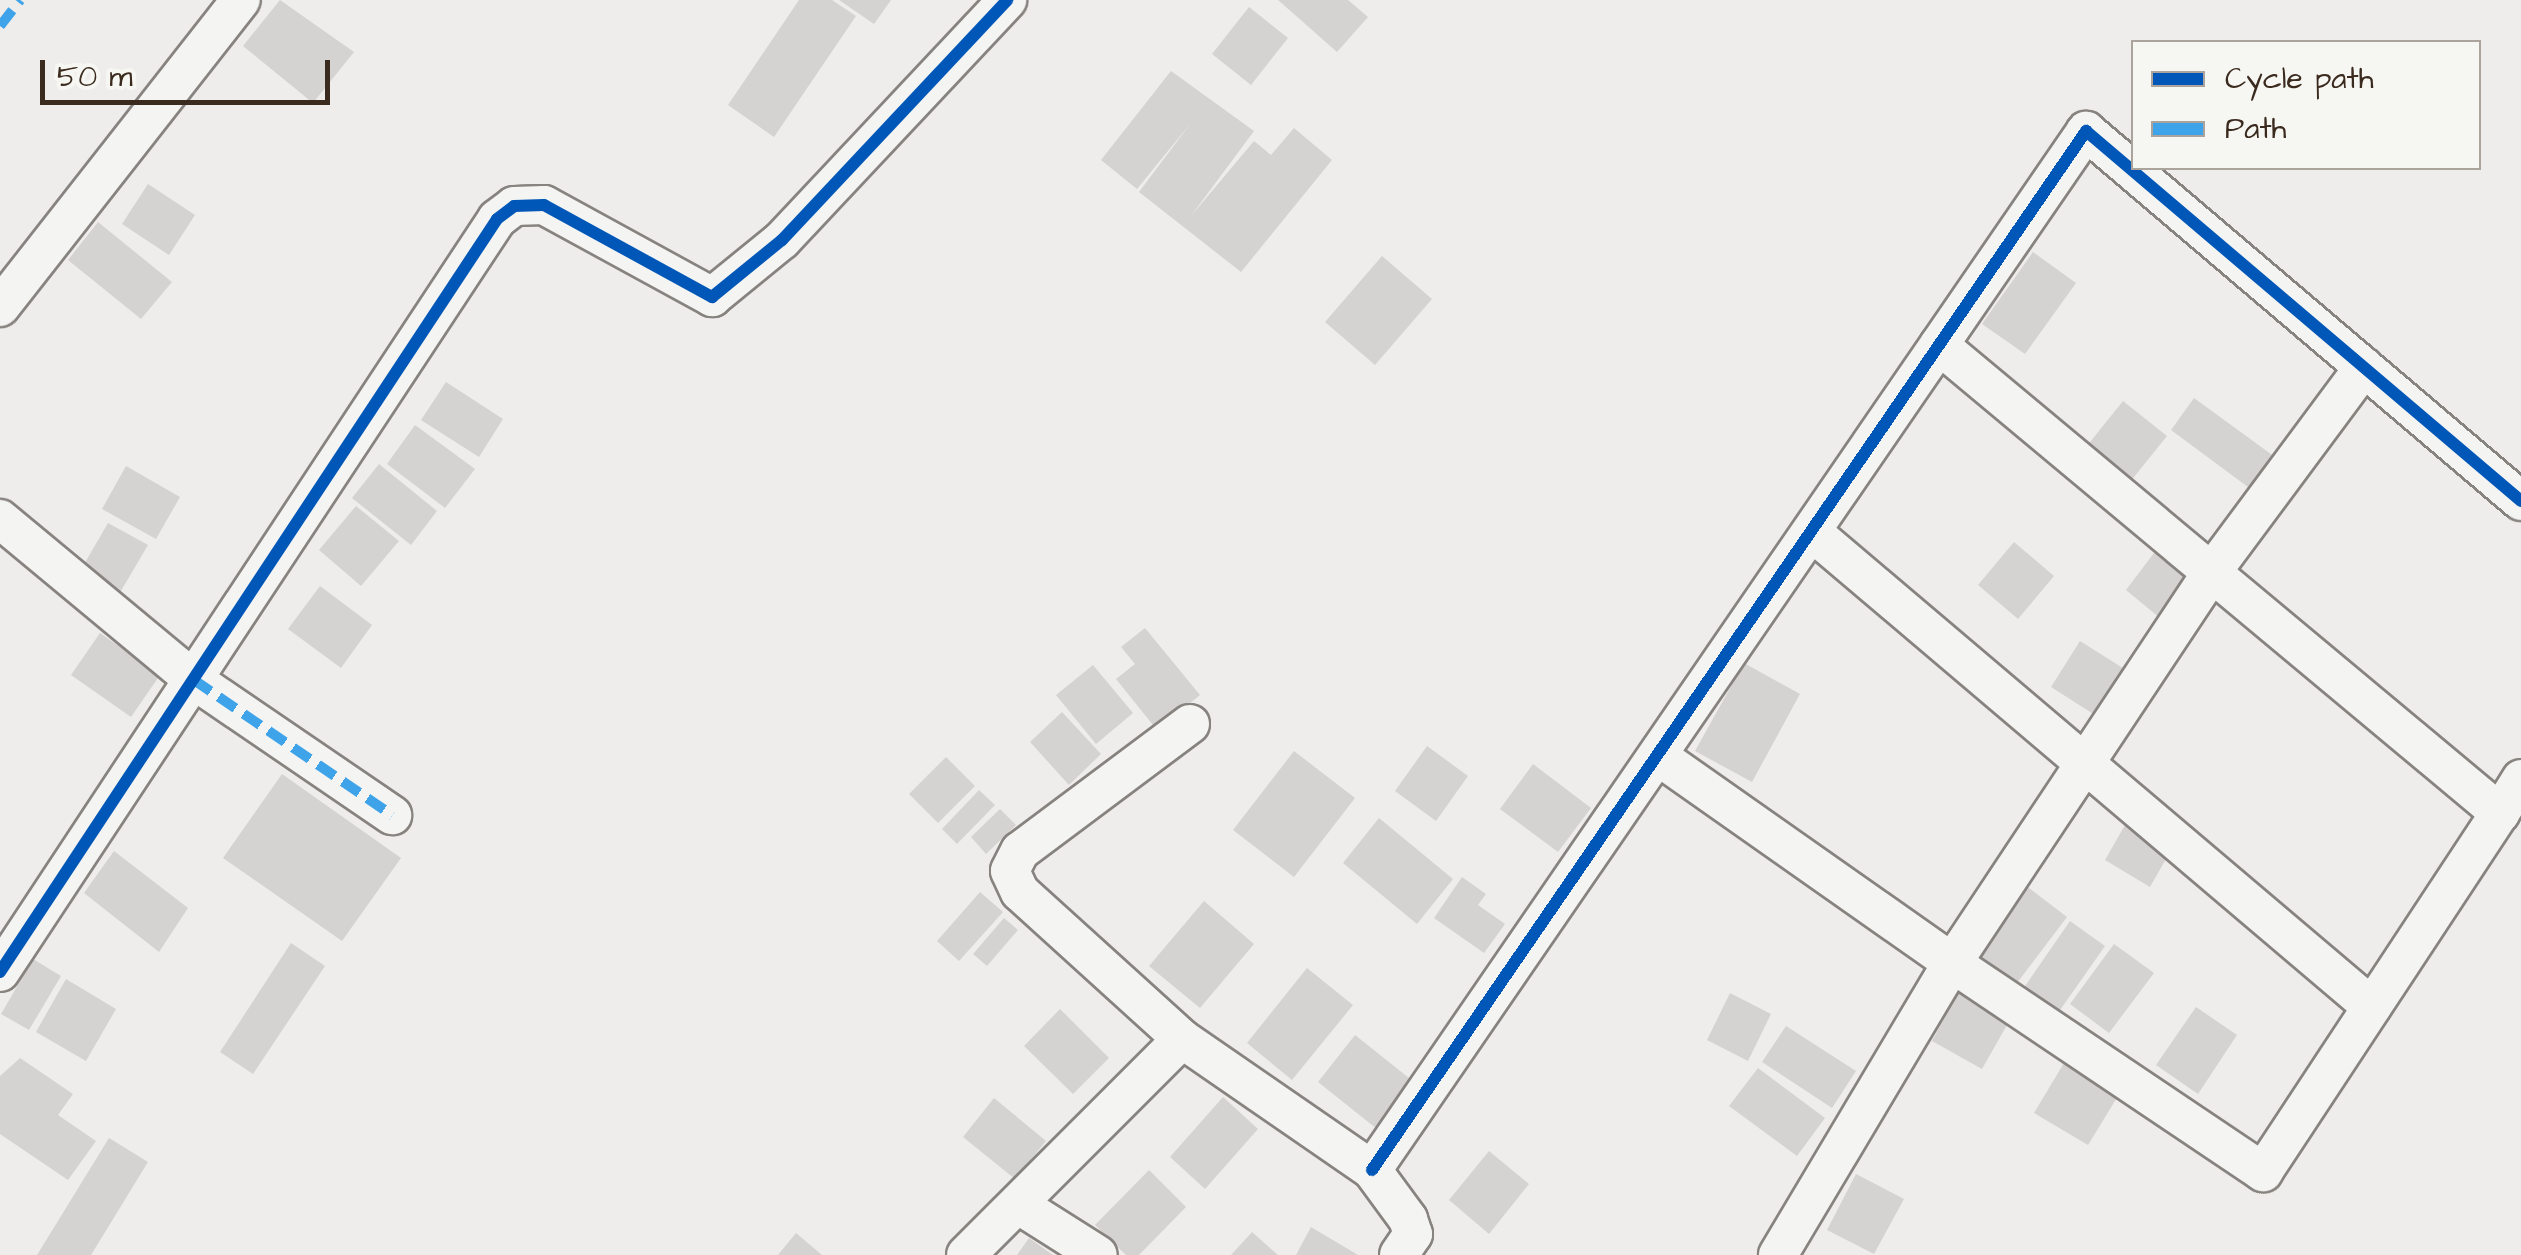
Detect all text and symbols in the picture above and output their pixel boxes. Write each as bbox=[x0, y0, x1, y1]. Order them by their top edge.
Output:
scale bar bbox=[45, 40, 335, 102]
legend bbox=[2131, 40, 2481, 170]
text: 50 m bbox=[57, 56, 133, 98]
text: Cycle path bbox=[2225, 58, 2374, 100]
text: Path bbox=[2225, 108, 2286, 150]

